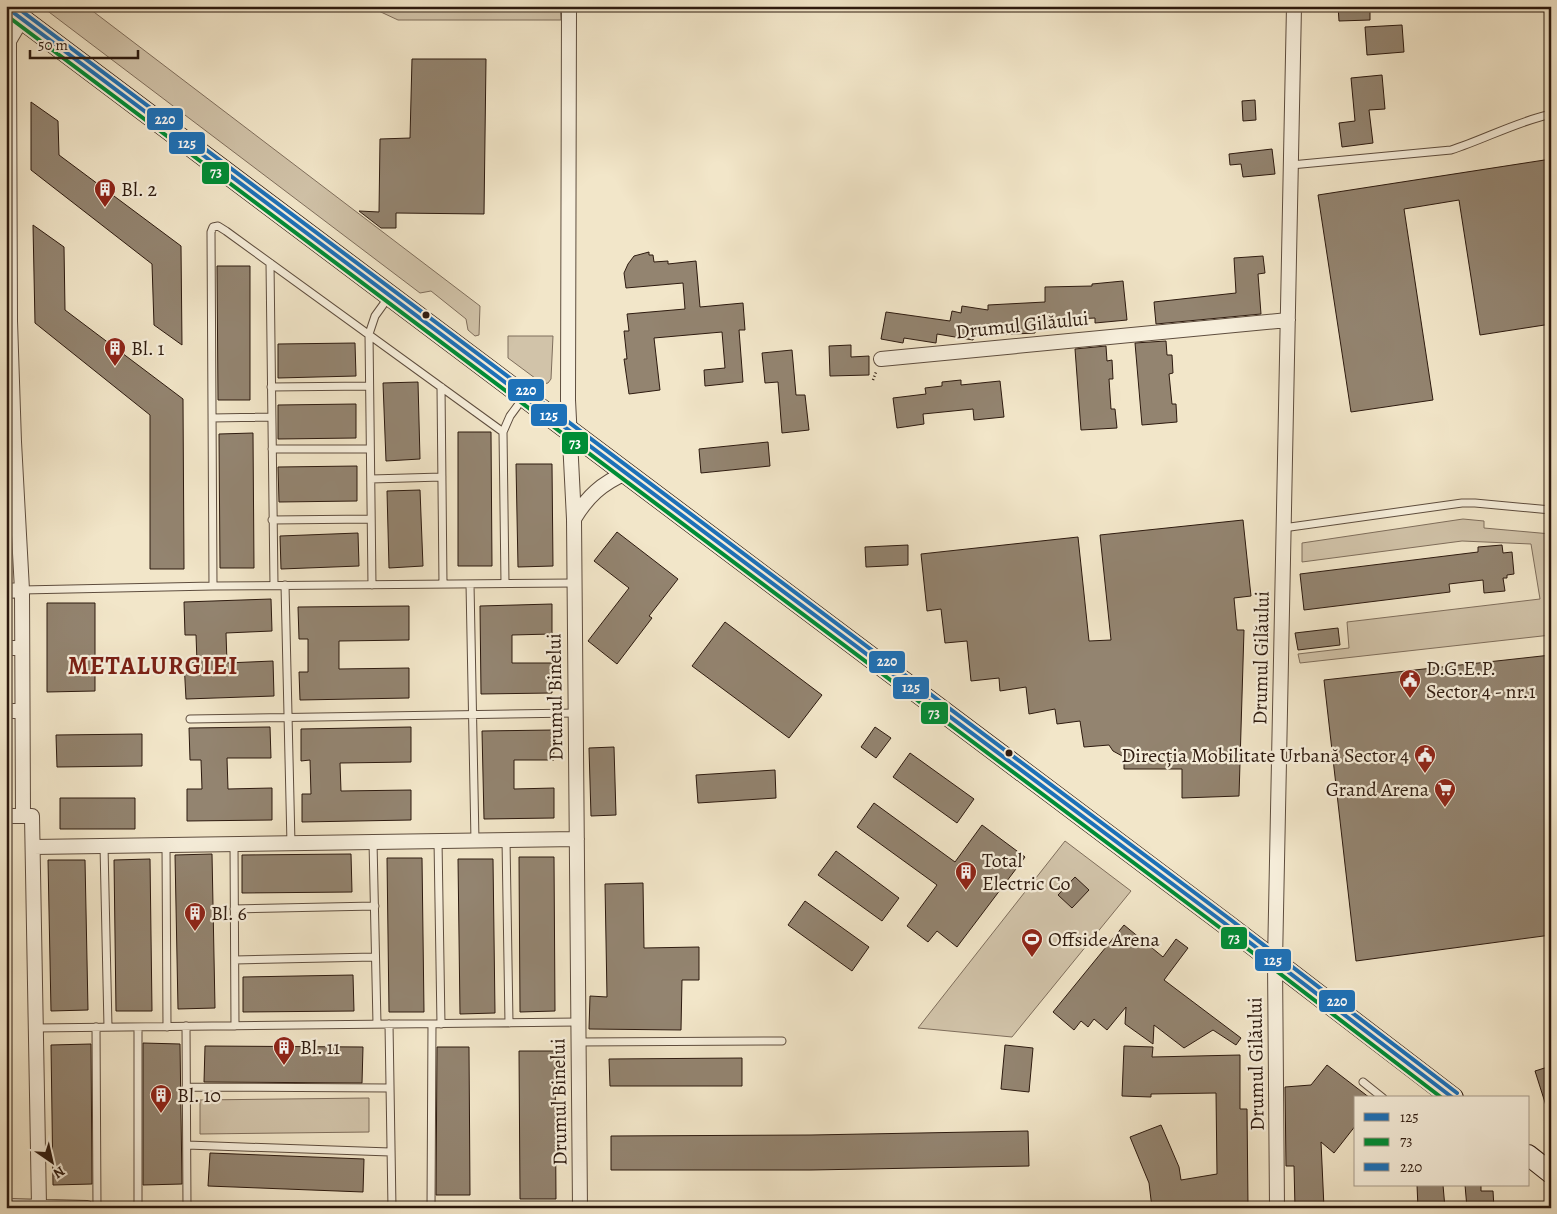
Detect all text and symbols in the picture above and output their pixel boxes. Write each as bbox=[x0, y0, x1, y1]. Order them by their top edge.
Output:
scale bar bbox=[30, 28, 138, 60]
text: 50 m bbox=[38, 35, 68, 55]
line badge: 220 bbox=[146, 107, 184, 131]
text: 220 bbox=[155, 110, 175, 129]
line badge: 125 bbox=[168, 131, 206, 155]
text: 125 bbox=[178, 134, 196, 153]
line badge: 73 bbox=[201, 161, 230, 185]
text: 73 bbox=[210, 163, 222, 182]
place label: Bl. 2 bbox=[121, 176, 157, 203]
building icon: Bl. 2 bbox=[93, 177, 117, 208]
street label: Drumul Gilăului bbox=[954, 305, 1090, 345]
unlabelled marker bbox=[421, 310, 431, 320]
place label: Bl. 1 bbox=[131, 335, 164, 362]
building icon: Bl. 1 bbox=[103, 336, 127, 367]
line badge: 220 bbox=[507, 378, 545, 402]
text: 220 bbox=[516, 381, 536, 400]
line badge: 125 bbox=[530, 403, 568, 427]
text: 125 bbox=[540, 406, 558, 425]
line badge: 73 bbox=[561, 431, 589, 455]
text: 73 bbox=[569, 434, 581, 453]
street label: Drumul Gilăului bbox=[1246, 591, 1276, 725]
street label: Drumul Binelui bbox=[540, 633, 570, 761]
district label: METALURGIEI bbox=[68, 649, 238, 683]
line badge: 220 bbox=[868, 650, 906, 674]
text: 220 bbox=[877, 652, 897, 671]
place label: D.G.E.P. Sector 4 - nr.1 bbox=[1426, 655, 1536, 705]
public building icon: D.G.E.P. Sector 4 - nr.1 bbox=[1398, 668, 1422, 699]
line badge: 125 bbox=[892, 676, 930, 700]
text: 125 bbox=[902, 678, 920, 697]
line badge: 73 bbox=[920, 701, 949, 725]
text: 73 bbox=[928, 704, 940, 723]
place label: Direcția Mobilitate Urbană Sector 4 bbox=[1121, 742, 1409, 769]
public building icon: Direcția Mobilitate Urbană Sector 4 bbox=[1413, 743, 1437, 774]
unlabelled marker bbox=[1004, 748, 1014, 758]
place label: Grand Arena bbox=[1326, 776, 1430, 803]
supermarket icon: Grand Arena bbox=[1433, 777, 1457, 808]
place label: Total Electric Co bbox=[982, 847, 1071, 897]
building icon: Total Electric Co bbox=[954, 860, 978, 891]
place label: Bl. 6 bbox=[211, 900, 247, 927]
building icon: Bl. 6 bbox=[183, 901, 207, 932]
place label: Offside Arena bbox=[1048, 926, 1160, 953]
line badge: 73 bbox=[1220, 926, 1248, 950]
sports icon: Offside Arena bbox=[1020, 927, 1044, 958]
text: 73 bbox=[1228, 929, 1240, 948]
line badge: 125 bbox=[1254, 948, 1292, 972]
text: 125 bbox=[1264, 951, 1282, 970]
line badge: 220 bbox=[1318, 989, 1356, 1013]
text: 220 bbox=[1327, 992, 1347, 1011]
street label: Drumul Gilăului bbox=[1241, 997, 1271, 1131]
place label: Bl. 11 bbox=[300, 1034, 340, 1061]
building icon: Bl. 11 bbox=[272, 1035, 296, 1066]
street label: Drumul Binelui bbox=[544, 1038, 574, 1166]
place label: Bl. 10 bbox=[177, 1082, 221, 1109]
building icon: Bl. 10 bbox=[149, 1083, 173, 1114]
legend bbox=[1354, 1096, 1530, 1186]
text: 125 bbox=[1400, 1107, 1419, 1127]
text: 73 bbox=[1400, 1131, 1413, 1151]
north arrow bbox=[28, 1136, 78, 1186]
text: 220 bbox=[1400, 1157, 1422, 1177]
text: N bbox=[49, 1162, 69, 1183]

